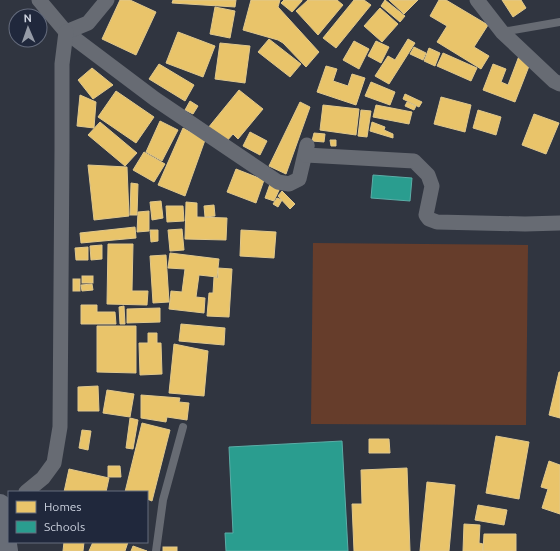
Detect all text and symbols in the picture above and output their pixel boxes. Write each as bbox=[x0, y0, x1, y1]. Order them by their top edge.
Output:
north arrow bbox=[8, 8, 48, 48]
text: N bbox=[23, 12, 32, 24]
legend bbox=[8, 491, 148, 543]
text: Homes bbox=[44, 500, 82, 513]
text: Schools bbox=[44, 520, 85, 533]

